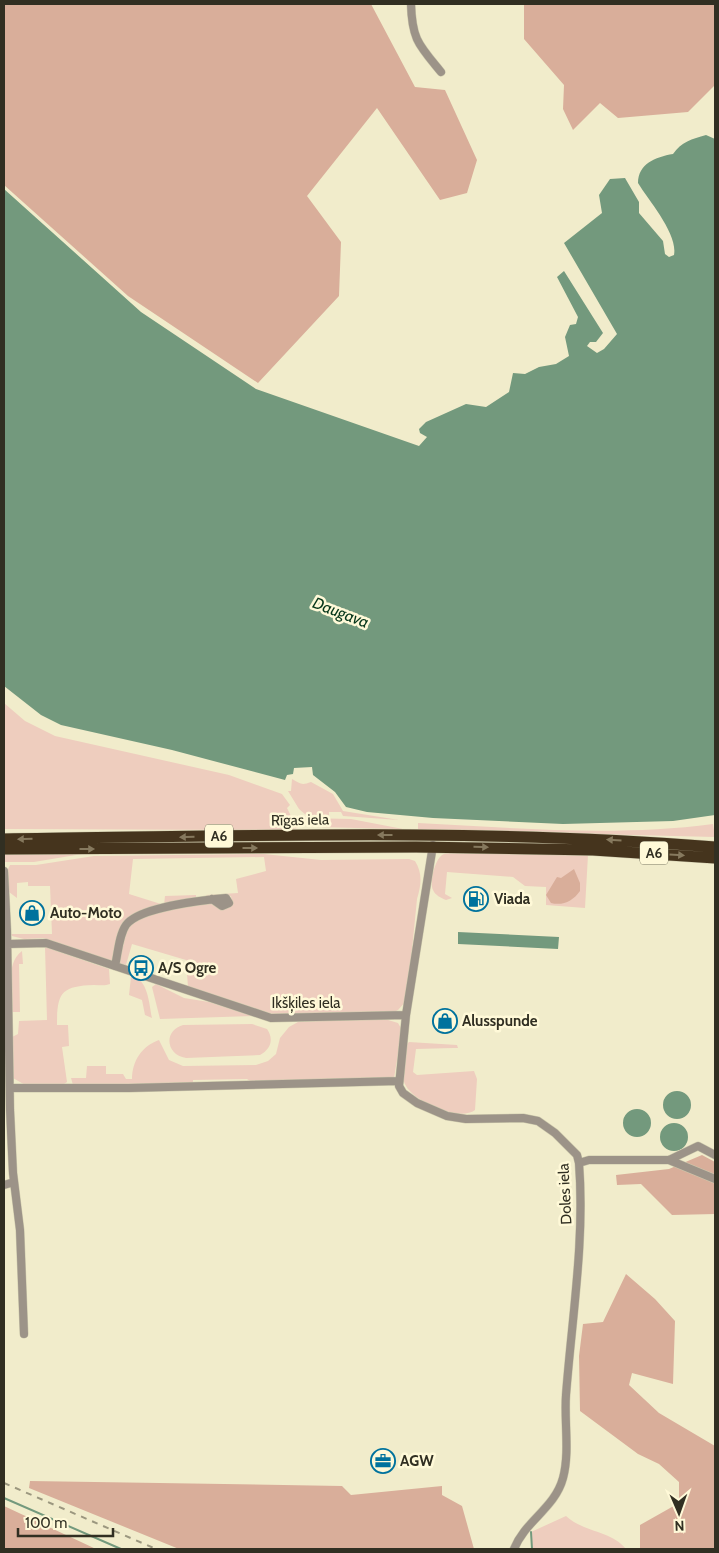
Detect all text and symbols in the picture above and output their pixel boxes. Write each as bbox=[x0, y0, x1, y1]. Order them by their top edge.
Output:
water label: Daugava bbox=[310, 593, 372, 632]
street label: Rīgas iela bbox=[271, 810, 330, 830]
road number: A6 bbox=[205, 824, 233, 848]
one-way arrow bbox=[376, 831, 392, 839]
one-way arrow bbox=[179, 833, 195, 841]
one-way arrow bbox=[16, 835, 32, 843]
one-way arrow bbox=[606, 836, 622, 844]
road number: A6 bbox=[640, 841, 668, 864]
one-way arrow bbox=[242, 844, 258, 852]
one-way arrow bbox=[474, 844, 490, 852]
one-way arrow bbox=[80, 845, 96, 853]
one-way arrow bbox=[669, 851, 685, 859]
fuel station icon: Viada bbox=[463, 886, 489, 912]
place label: Viada bbox=[494, 890, 531, 908]
shop icon: Auto-Moto bbox=[19, 900, 45, 926]
place label: Auto-Moto bbox=[50, 904, 122, 922]
bus stop icon: A/S Ogre bbox=[128, 955, 154, 981]
place label: A/S Ogre bbox=[158, 959, 216, 977]
street label: Ikšķiles iela bbox=[272, 994, 341, 1013]
shop icon: Alusspunde bbox=[432, 1008, 458, 1034]
place label: Alusspunde bbox=[462, 1012, 538, 1030]
street label: Doles iela bbox=[554, 1162, 576, 1225]
office icon: AGW bbox=[370, 1448, 396, 1474]
place label: AGW bbox=[400, 1452, 434, 1470]
north arrow bbox=[654, 1488, 704, 1538]
scale bar bbox=[18, 1506, 112, 1538]
text: 100 m bbox=[25, 1514, 67, 1532]
text: N bbox=[674, 1517, 685, 1535]

